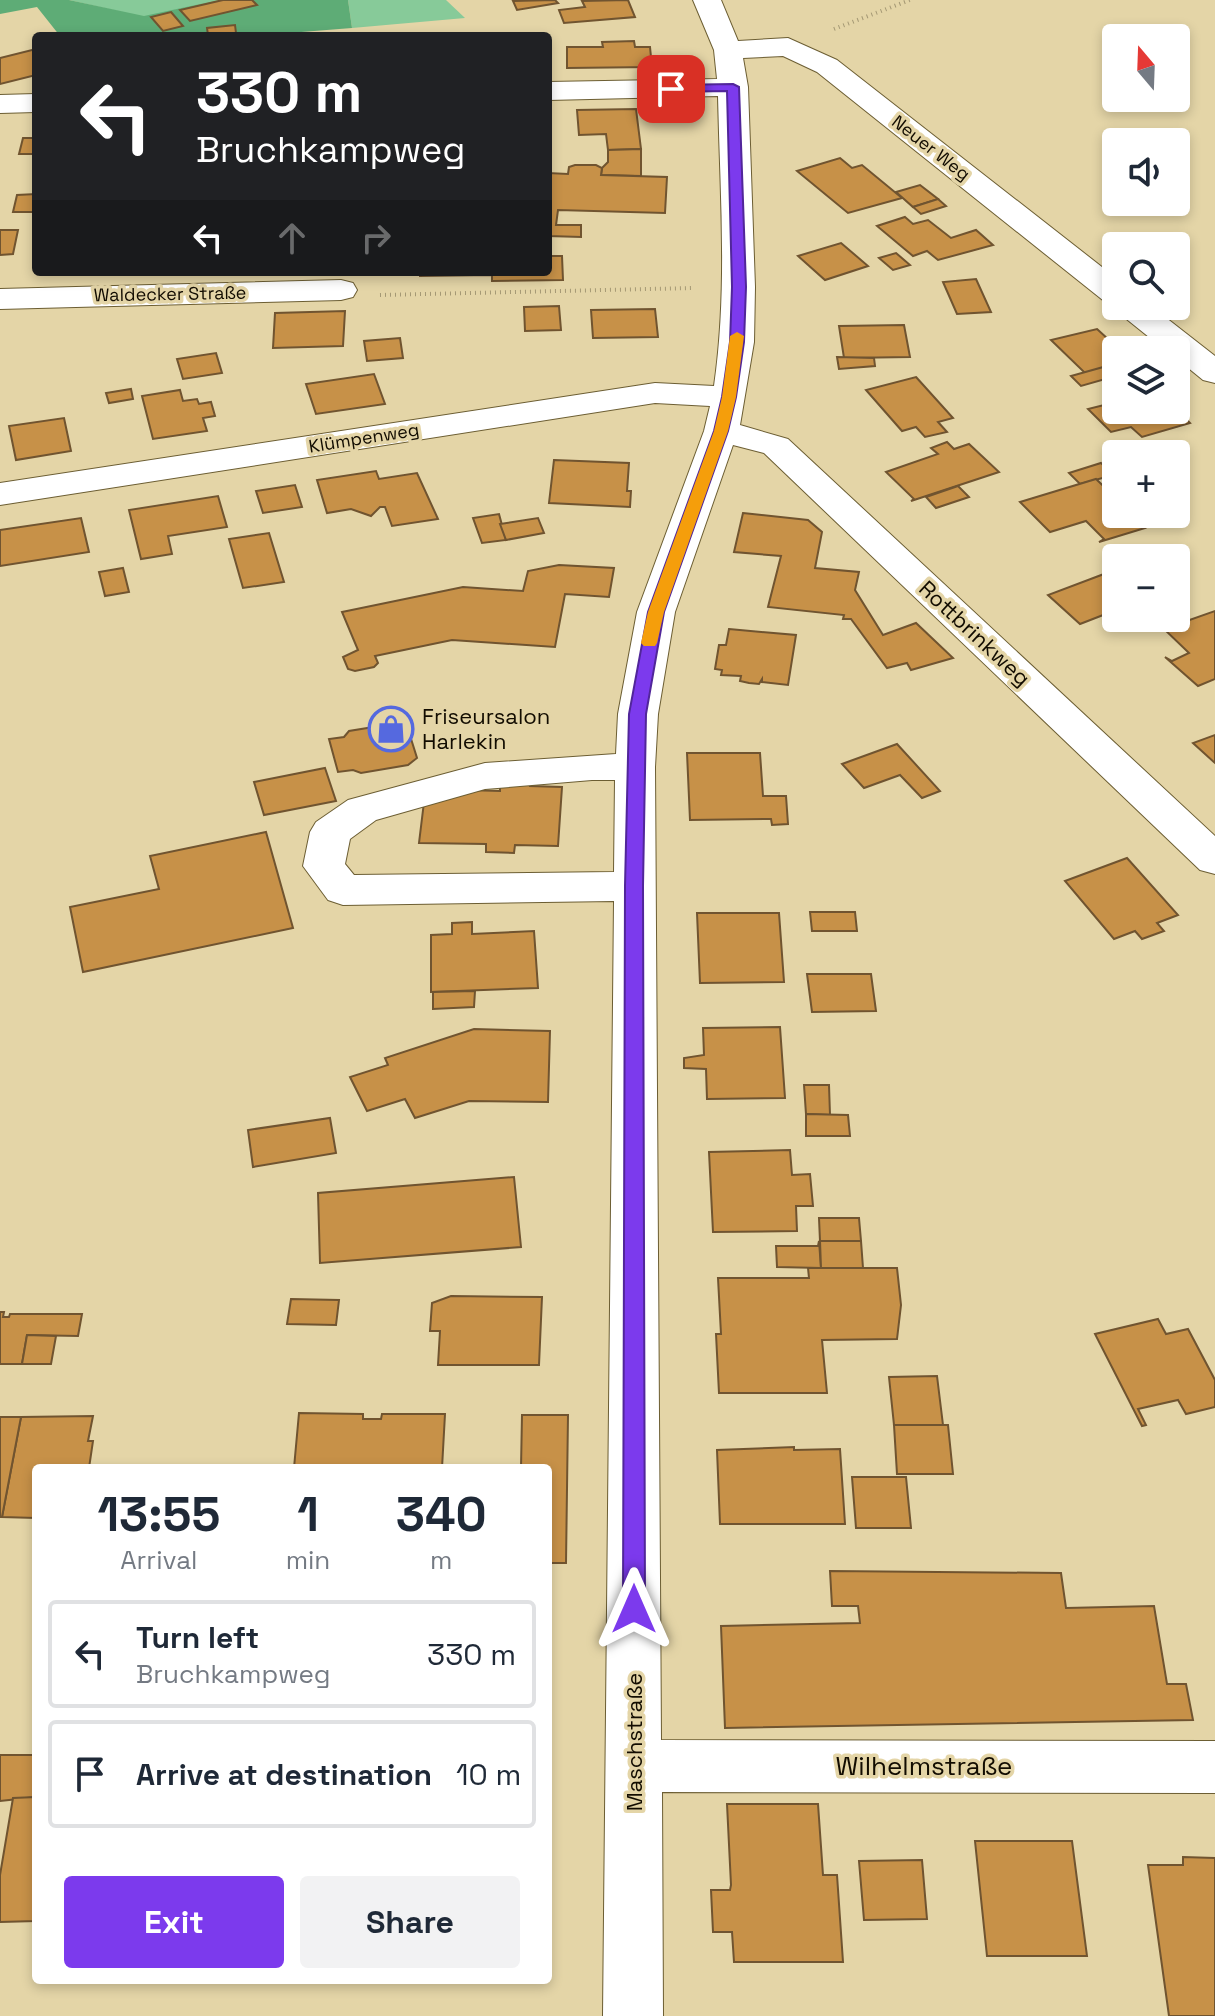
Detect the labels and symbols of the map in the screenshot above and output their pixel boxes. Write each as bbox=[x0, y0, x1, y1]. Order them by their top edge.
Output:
north arrow bbox=[1102, 24, 1190, 112]
pin bbox=[637, 55, 705, 123]
street label: Neuer Weg bbox=[887, 110, 975, 185]
street label: Waldecker Straße bbox=[93, 281, 247, 306]
street label: Klümpenweg bbox=[307, 417, 421, 458]
street label: Rottbrinkweg bbox=[913, 574, 1037, 692]
place label: Friseursalon Harlekin bbox=[422, 702, 550, 755]
shop icon: Friseursalon Harlekin bbox=[367, 705, 415, 753]
position arrow bbox=[592, 1567, 676, 1651]
street label: Maschstraße bbox=[620, 1673, 648, 1811]
street label: Wilhelmstraße bbox=[836, 1749, 1012, 1783]

